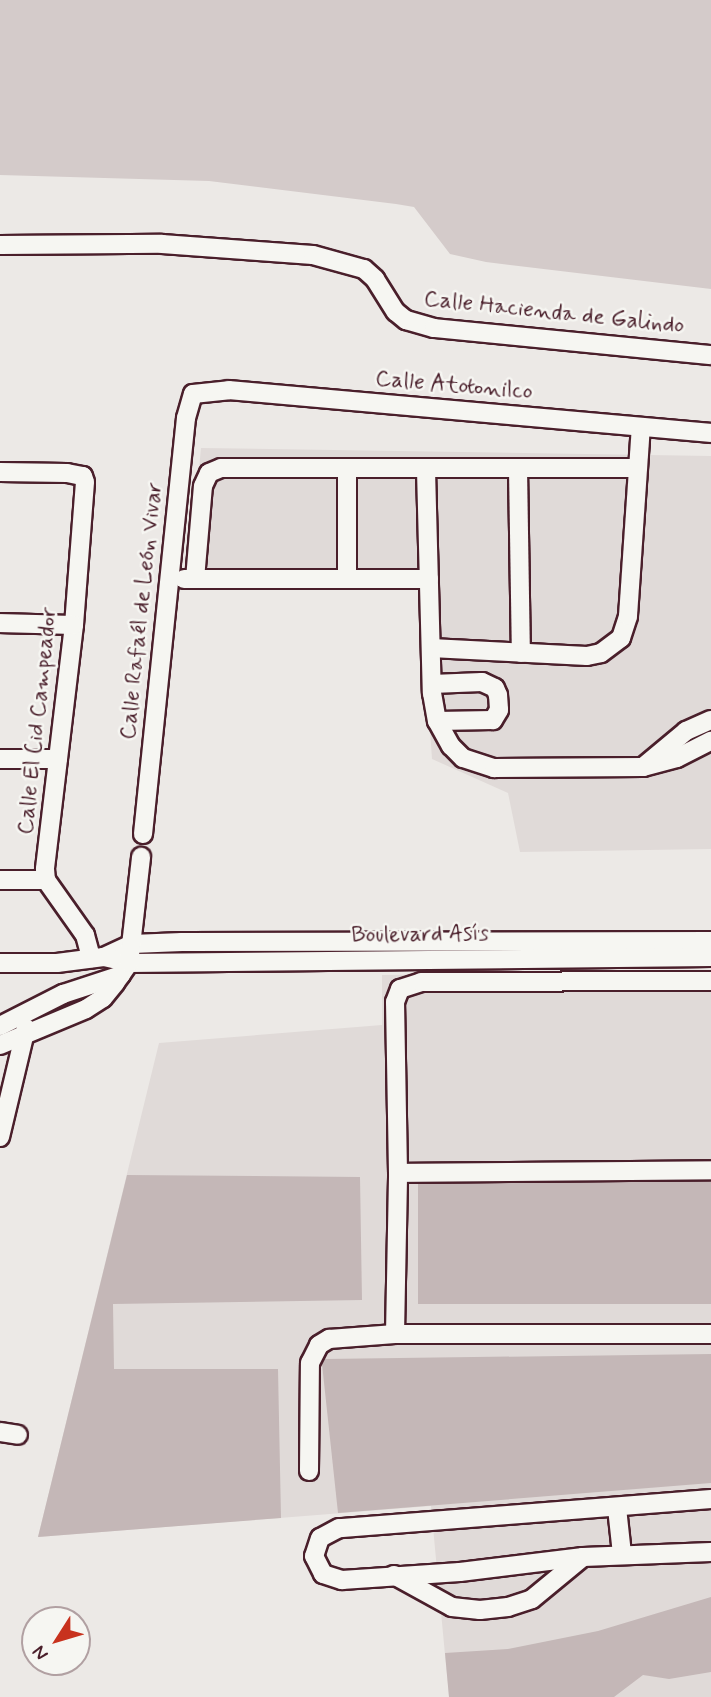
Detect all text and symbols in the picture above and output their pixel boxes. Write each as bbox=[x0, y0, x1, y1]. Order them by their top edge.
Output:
street label: Calle Hacienda de Galindo bbox=[425, 286, 683, 340]
street label: Calle Atotonilco bbox=[375, 365, 533, 407]
street label: Calle Rafaél de León Vivar bbox=[115, 481, 169, 741]
street label: Calle El Cid Campeador bbox=[12, 603, 64, 839]
street label: Boulevard Asís bbox=[350, 920, 490, 950]
north arrow bbox=[21, 1606, 91, 1676]
text: N bbox=[27, 1640, 54, 1665]

